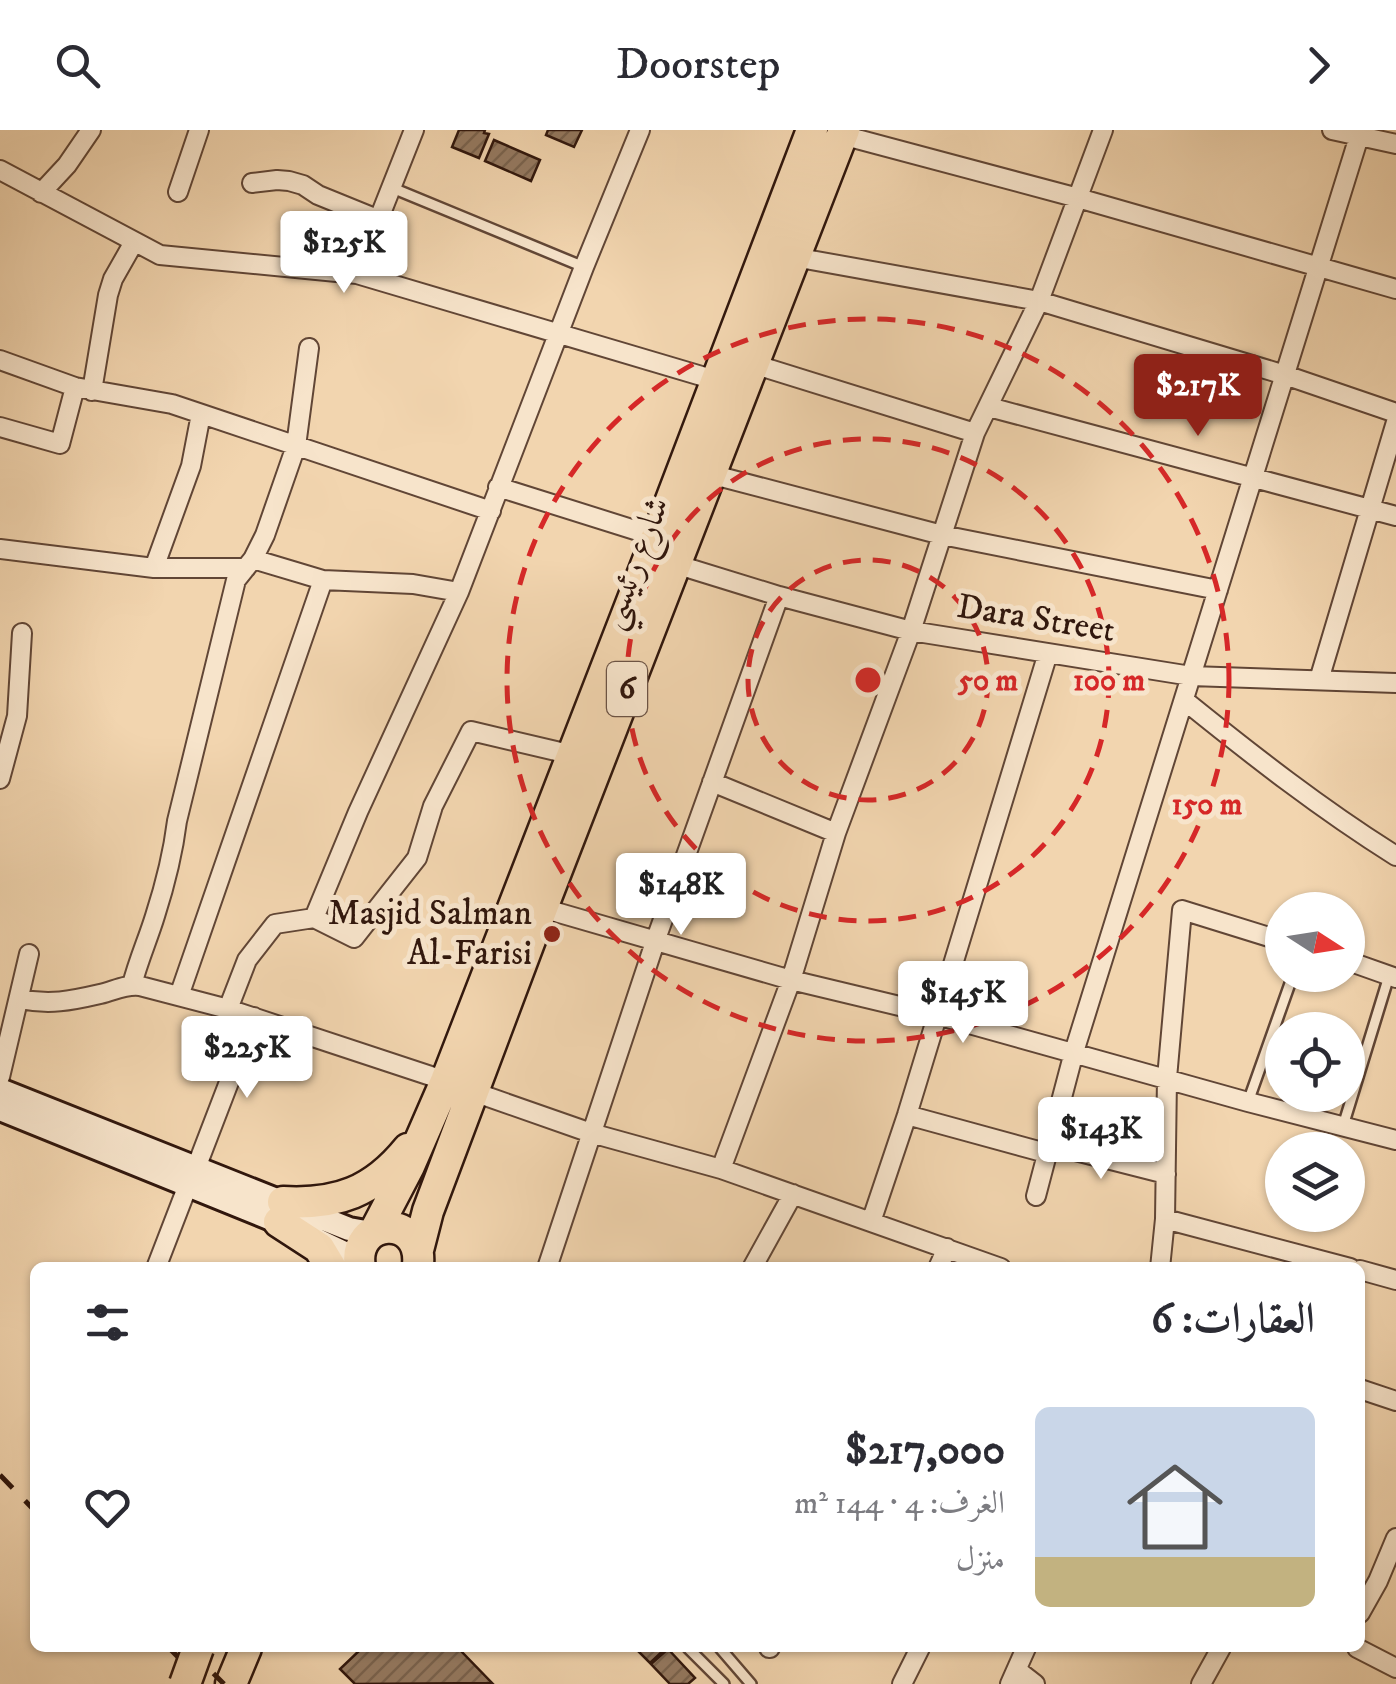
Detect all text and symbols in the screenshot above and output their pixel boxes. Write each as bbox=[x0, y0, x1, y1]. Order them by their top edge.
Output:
text: Doorstep bbox=[616, 37, 780, 93]
icon: search bbox=[50, 38, 105, 93]
icon: forward bbox=[1291, 38, 1346, 93]
pin: $125K bbox=[274, 211, 414, 296]
text: $125K bbox=[302, 223, 386, 263]
pin: $217K bbox=[1128, 354, 1268, 439]
text: $217K bbox=[1156, 366, 1240, 406]
street label: شارع رئيسي bbox=[590, 491, 689, 639]
street label: Dara Street bbox=[954, 585, 1118, 653]
road number: 6 bbox=[607, 662, 647, 716]
centre of rings bbox=[850, 662, 886, 698]
text: 50 m bbox=[957, 663, 1018, 700]
text: 100 m bbox=[1073, 663, 1146, 700]
text: 150 m bbox=[1172, 787, 1243, 824]
pin: $148K bbox=[611, 853, 751, 938]
text: $148K bbox=[638, 865, 724, 905]
place label: Masjid Salman Al-Farisi bbox=[328, 892, 532, 976]
north arrow bbox=[1265, 892, 1365, 992]
map controls bbox=[1265, 892, 1365, 1232]
marker: Masjid Salman Al-Farisi bbox=[541, 923, 563, 945]
pin: $145K bbox=[893, 961, 1033, 1046]
text: $145K bbox=[920, 973, 1006, 1013]
button: locate bbox=[1265, 1012, 1365, 1112]
pin: $225K bbox=[177, 1016, 317, 1101]
text: $225K bbox=[203, 1028, 291, 1068]
pin: $143K bbox=[1031, 1097, 1171, 1182]
text: $143K bbox=[1060, 1109, 1142, 1149]
button: layers bbox=[1265, 1132, 1365, 1232]
text: العقارات: 6 bbox=[1151, 1294, 1315, 1346]
icon: filters bbox=[80, 1295, 135, 1350]
text: $217,000 bbox=[845, 1425, 1005, 1477]
icon: home bbox=[1115, 1447, 1235, 1567]
icon: heart bbox=[80, 1480, 135, 1535]
text: الغرف: 4 · 144 m² bbox=[794, 1484, 1005, 1524]
text: منزل bbox=[956, 1540, 1005, 1580]

